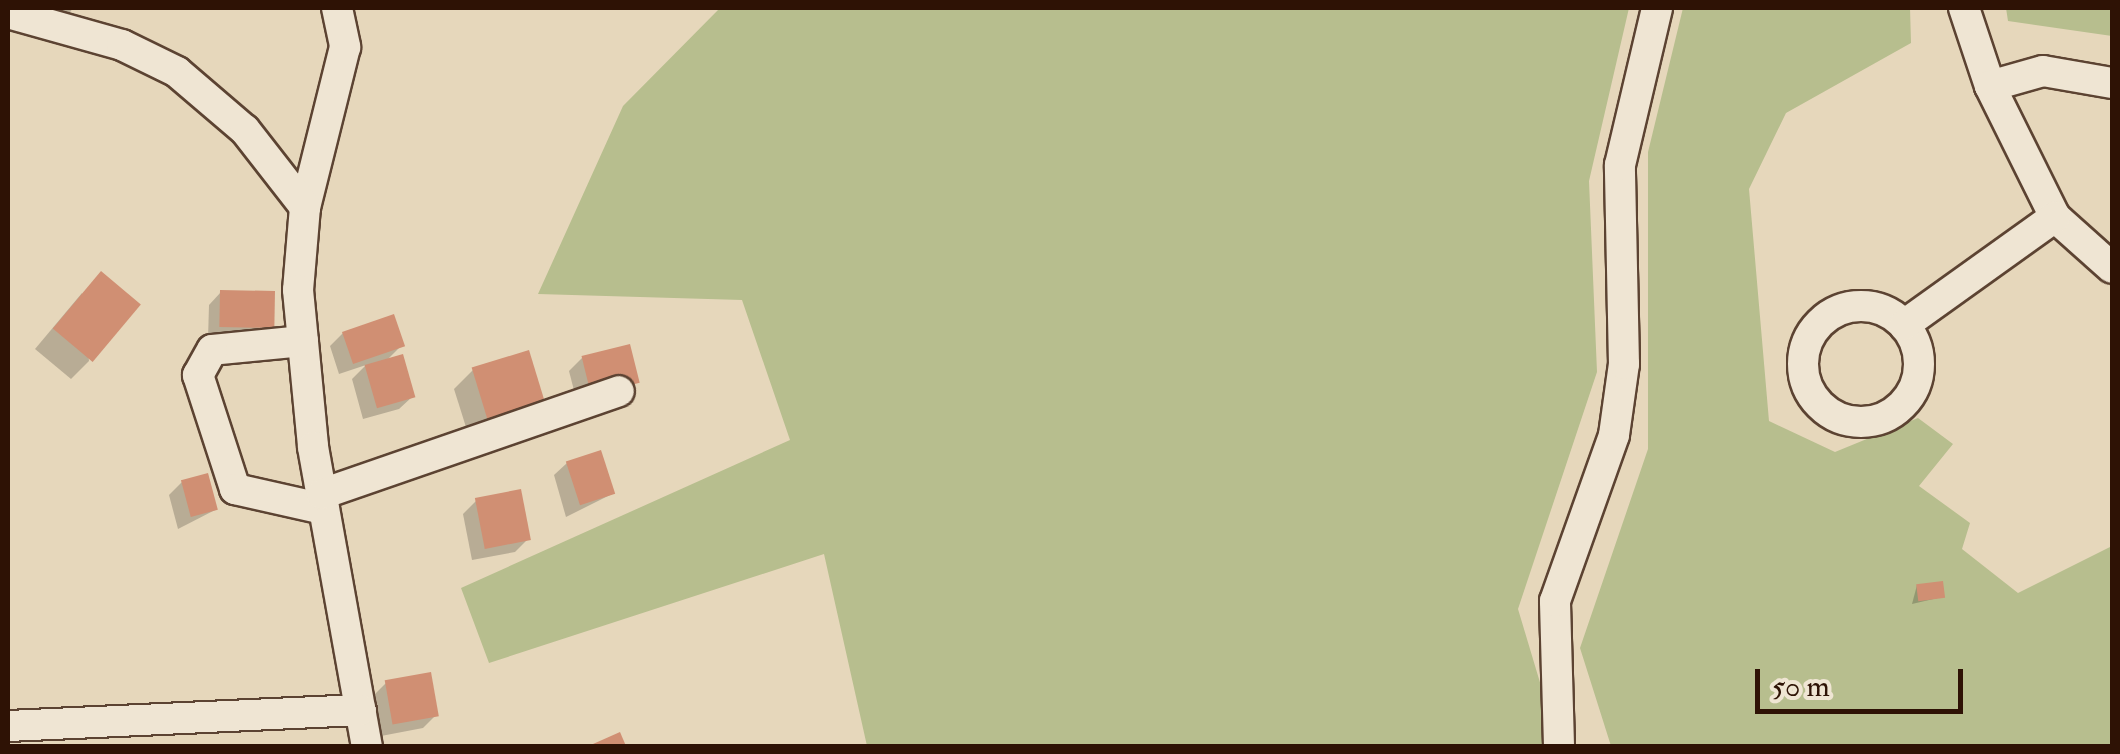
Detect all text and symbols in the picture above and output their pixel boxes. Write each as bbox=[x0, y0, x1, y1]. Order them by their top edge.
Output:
scale bar bbox=[1760, 649, 1968, 711]
text: 50 m bbox=[1772, 668, 1830, 705]

